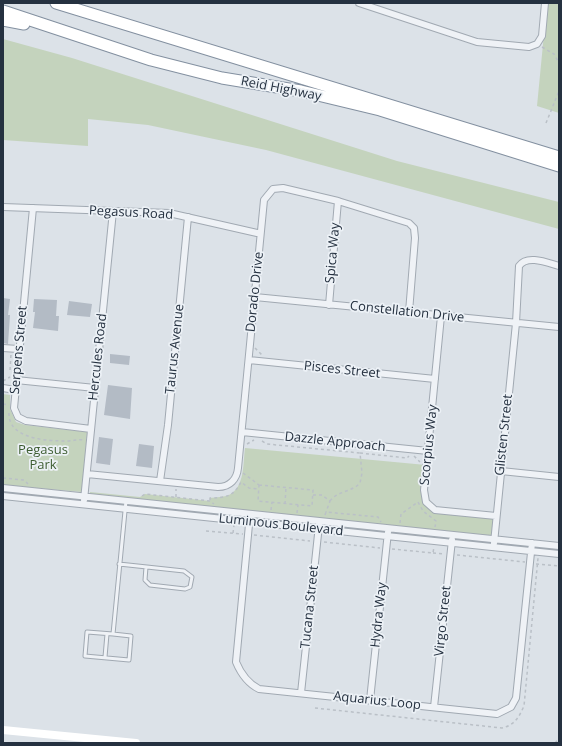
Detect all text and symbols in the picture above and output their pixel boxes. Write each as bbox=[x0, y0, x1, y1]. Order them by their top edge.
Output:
street label: Reid Highway bbox=[239, 74, 323, 104]
street label: Pegasus Road bbox=[89, 203, 173, 223]
street label: Spica Way bbox=[323, 222, 343, 284]
street label: Dorado Drive bbox=[243, 251, 267, 333]
street label: Constellation Drive bbox=[349, 298, 465, 326]
street label: Taurus Avenue bbox=[163, 303, 187, 395]
street label: Serpens Street bbox=[7, 305, 31, 395]
street label: Hercules Road bbox=[86, 313, 110, 401]
street label: Pisces Street bbox=[303, 358, 381, 382]
street label: Glisten Street bbox=[492, 394, 516, 476]
street label: Scorpius Way bbox=[417, 404, 441, 486]
street label: Dazzle Approach bbox=[284, 429, 386, 455]
park label: Pegasus Park bbox=[18, 442, 68, 473]
street label: Luminous Boulevard bbox=[218, 511, 344, 539]
street label: Tucana Street bbox=[298, 565, 322, 649]
street label: Hydra Way bbox=[368, 582, 390, 648]
street label: Virgo Street bbox=[432, 585, 454, 657]
street label: Aquarius Loop bbox=[332, 689, 422, 713]

